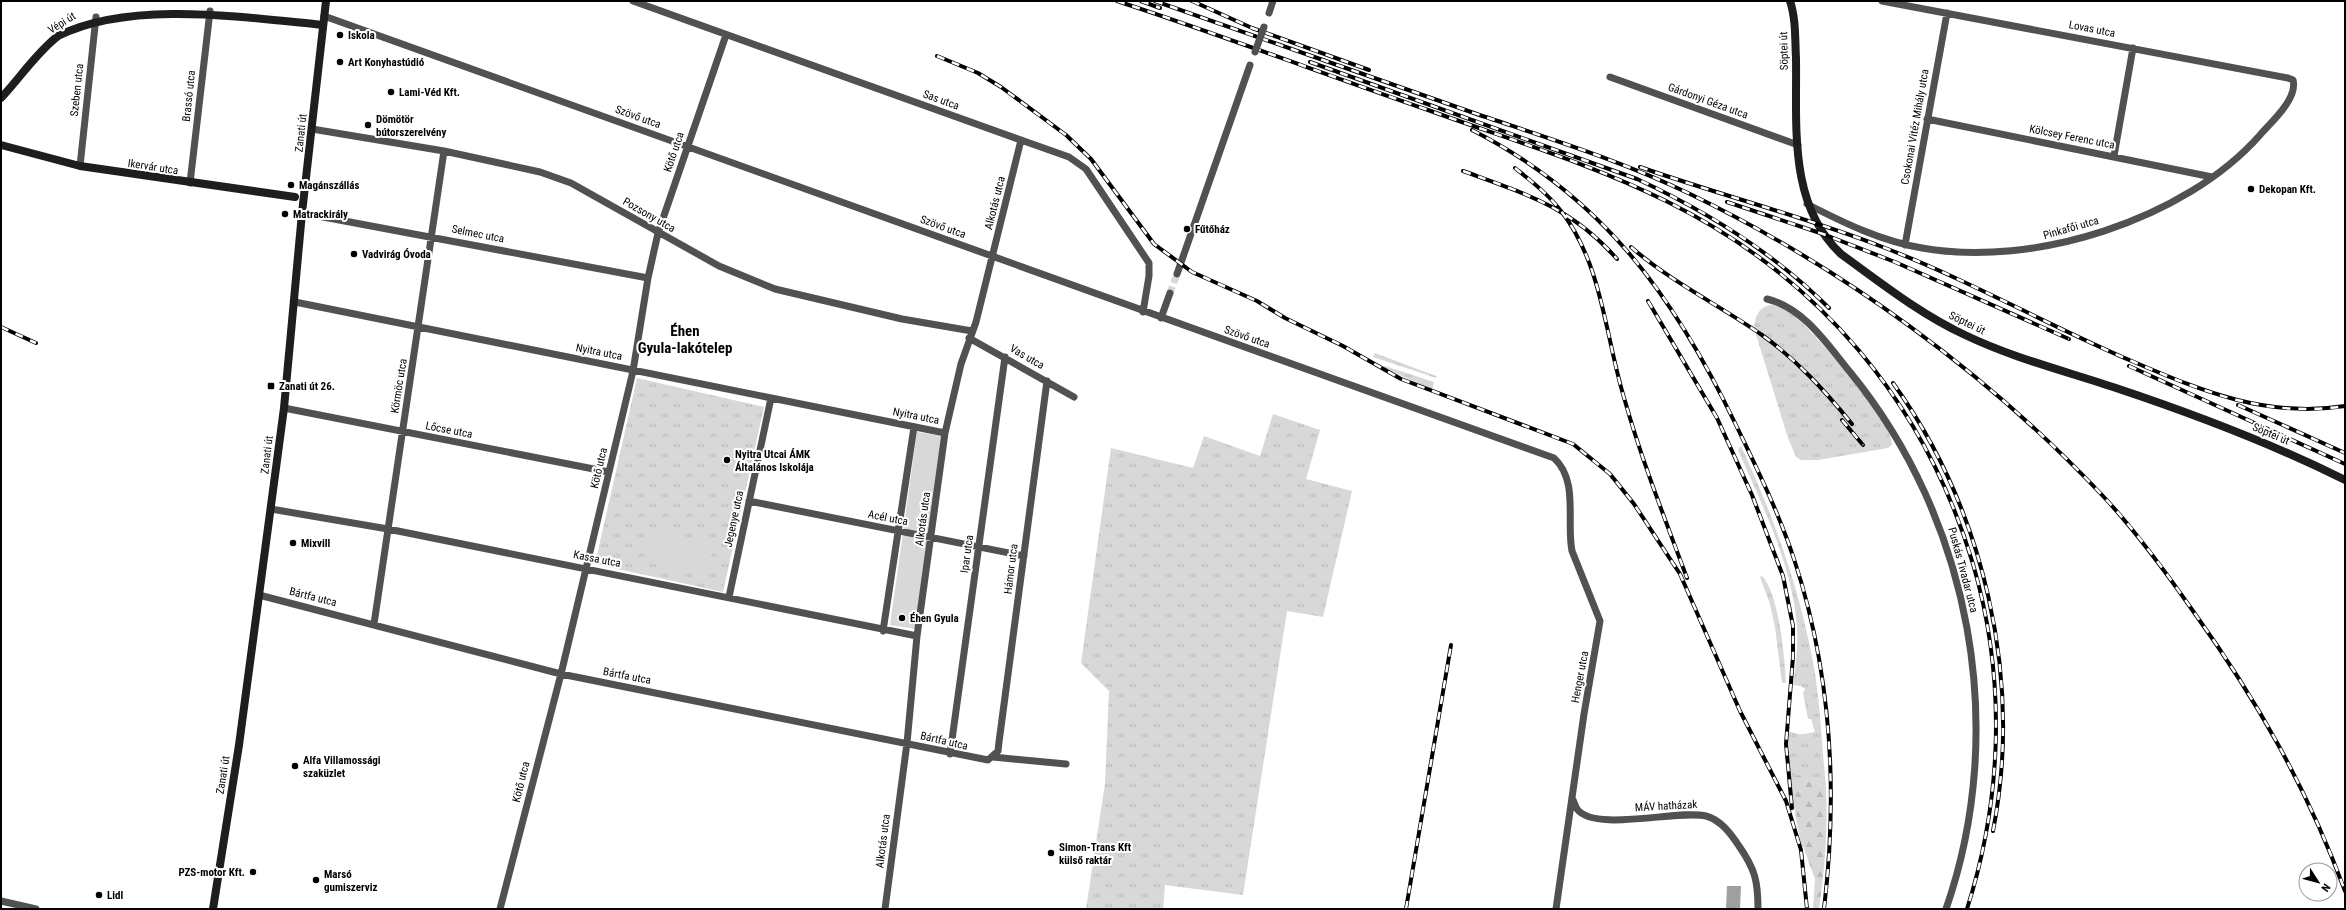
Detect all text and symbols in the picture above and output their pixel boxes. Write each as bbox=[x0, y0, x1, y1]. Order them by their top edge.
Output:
street label: Vépi út bbox=[46, 10, 78, 36]
street label: Lovas utca bbox=[2068, 18, 2116, 40]
place label: Iskola bbox=[348, 29, 375, 42]
marker: Iskola bbox=[335, 30, 345, 40]
street label: Söptei út bbox=[1777, 32, 1791, 70]
place label: Art Konyhastúdió bbox=[348, 56, 425, 69]
marker: Art Konyhastúdió bbox=[335, 57, 345, 67]
street label: Szeben utca bbox=[68, 63, 86, 117]
street label: Csokonai Vitéz Mihály utca bbox=[1898, 68, 1932, 186]
street label: Brassó utca bbox=[180, 70, 198, 122]
street label: Gárdonyi Géza utca bbox=[1666, 81, 1750, 121]
place label: Lami-Véd Kft. bbox=[399, 86, 460, 99]
marker: Lami-Véd Kft. bbox=[386, 87, 396, 97]
street label: Sas utca bbox=[921, 87, 961, 113]
street label: Szövő utca bbox=[613, 103, 663, 131]
street label: Zanati út bbox=[293, 113, 309, 153]
place label: Dömötör bútorszerelvény bbox=[376, 113, 446, 139]
marker: Dömötör bútorszerelvény bbox=[363, 120, 373, 130]
street label: Kölcsey Ferenc utca bbox=[2028, 122, 2116, 152]
street label: Kötő utca bbox=[661, 130, 687, 174]
street label: Ikervár utca bbox=[127, 157, 179, 177]
street label: Alkotás utca bbox=[982, 175, 1008, 231]
place label: Magánszállás bbox=[299, 179, 360, 192]
marker: Magánszállás bbox=[286, 180, 296, 190]
place label: Dekopan Kft. bbox=[2259, 183, 2316, 196]
marker: Dekopan Kft. bbox=[2246, 184, 2256, 194]
street label: Pozsony utca bbox=[621, 195, 677, 235]
place label: Matrackirály bbox=[293, 208, 348, 221]
marker: Matrackirály bbox=[280, 209, 290, 219]
street label: Szövő utca bbox=[918, 213, 968, 241]
street label: Pinkafői utca bbox=[2042, 214, 2100, 242]
street label: Selmec utca bbox=[451, 223, 505, 245]
place label: Fűtőház bbox=[1195, 223, 1230, 236]
marker: Fűtőház bbox=[1182, 224, 1192, 234]
place label: Vadvirág Óvoda bbox=[362, 248, 431, 261]
marker: Vadvirág Óvoda bbox=[349, 249, 359, 259]
street label: Söptei út bbox=[1947, 309, 1987, 337]
district label: Éhen Gyula-lakótelep bbox=[638, 322, 732, 357]
street label: Szövő utca bbox=[1222, 323, 1272, 351]
street label: Nyitra utca bbox=[575, 341, 623, 363]
street label: Vas utca bbox=[1007, 342, 1047, 372]
street label: Körmöc utca bbox=[388, 358, 410, 414]
place label: Zanati út 26. bbox=[279, 380, 335, 393]
marker: Zanati út 26. bbox=[266, 381, 276, 391]
street label: Nyitra utca bbox=[892, 405, 940, 427]
street label: Lőcse utca bbox=[424, 419, 474, 441]
street label: Söptei út bbox=[2251, 420, 2291, 448]
street label: Zanati út bbox=[258, 435, 276, 475]
street label: Kötő utca bbox=[588, 446, 610, 490]
place label: Nyitra Utcai ÁMK Általános Iskolája bbox=[735, 448, 814, 474]
marker: Nyitra Utcai ÁMK Általános Iskolája bbox=[722, 455, 732, 465]
street label: Jegenye utca bbox=[722, 490, 746, 548]
street label: Alkotás utca bbox=[913, 491, 933, 547]
street label: Acél utca bbox=[867, 508, 909, 528]
street label: Puskás Tivadar utca bbox=[1945, 526, 1981, 614]
street label: Ipar utca bbox=[958, 534, 976, 574]
place label: Mixvill bbox=[301, 537, 331, 550]
marker: Mixvill bbox=[288, 538, 298, 548]
street label: Hámor utca bbox=[1001, 543, 1021, 595]
street label: Kassa utca bbox=[572, 548, 622, 570]
street label: Bártfa utca bbox=[288, 585, 338, 609]
place label: Éhen Gyula bbox=[910, 612, 959, 625]
marker: Éhen Gyula bbox=[897, 613, 907, 623]
street label: Henger utca bbox=[1569, 650, 1591, 704]
street label: Bártfa utca bbox=[602, 665, 652, 687]
street label: Bártfa utca bbox=[919, 729, 969, 753]
place label: Alfa Villamossági szaküzlet bbox=[303, 754, 381, 780]
street label: Zanati út bbox=[214, 755, 232, 795]
street label: Kötő utca bbox=[510, 760, 532, 804]
marker: Alfa Villamossági szaküzlet bbox=[290, 761, 300, 771]
street label: MÁV hatházak bbox=[1634, 798, 1698, 814]
street label: Alkotás utca bbox=[873, 813, 893, 869]
place label: Simon-Trans Kft külső raktár bbox=[1059, 841, 1132, 867]
marker: Simon-Trans Kft külső raktár bbox=[1046, 848, 1056, 858]
north arrow bbox=[2298, 862, 2338, 902]
place label: PZS-motor Kft. bbox=[178, 866, 245, 879]
marker: PZS-motor Kft. bbox=[248, 867, 258, 877]
place label: Marsó gumiszerviz bbox=[324, 868, 377, 894]
marker: Marsó gumiszerviz bbox=[311, 875, 321, 885]
text: N bbox=[2318, 881, 2333, 894]
place label: Lidl bbox=[107, 889, 123, 902]
marker: Lidl bbox=[94, 890, 104, 900]

